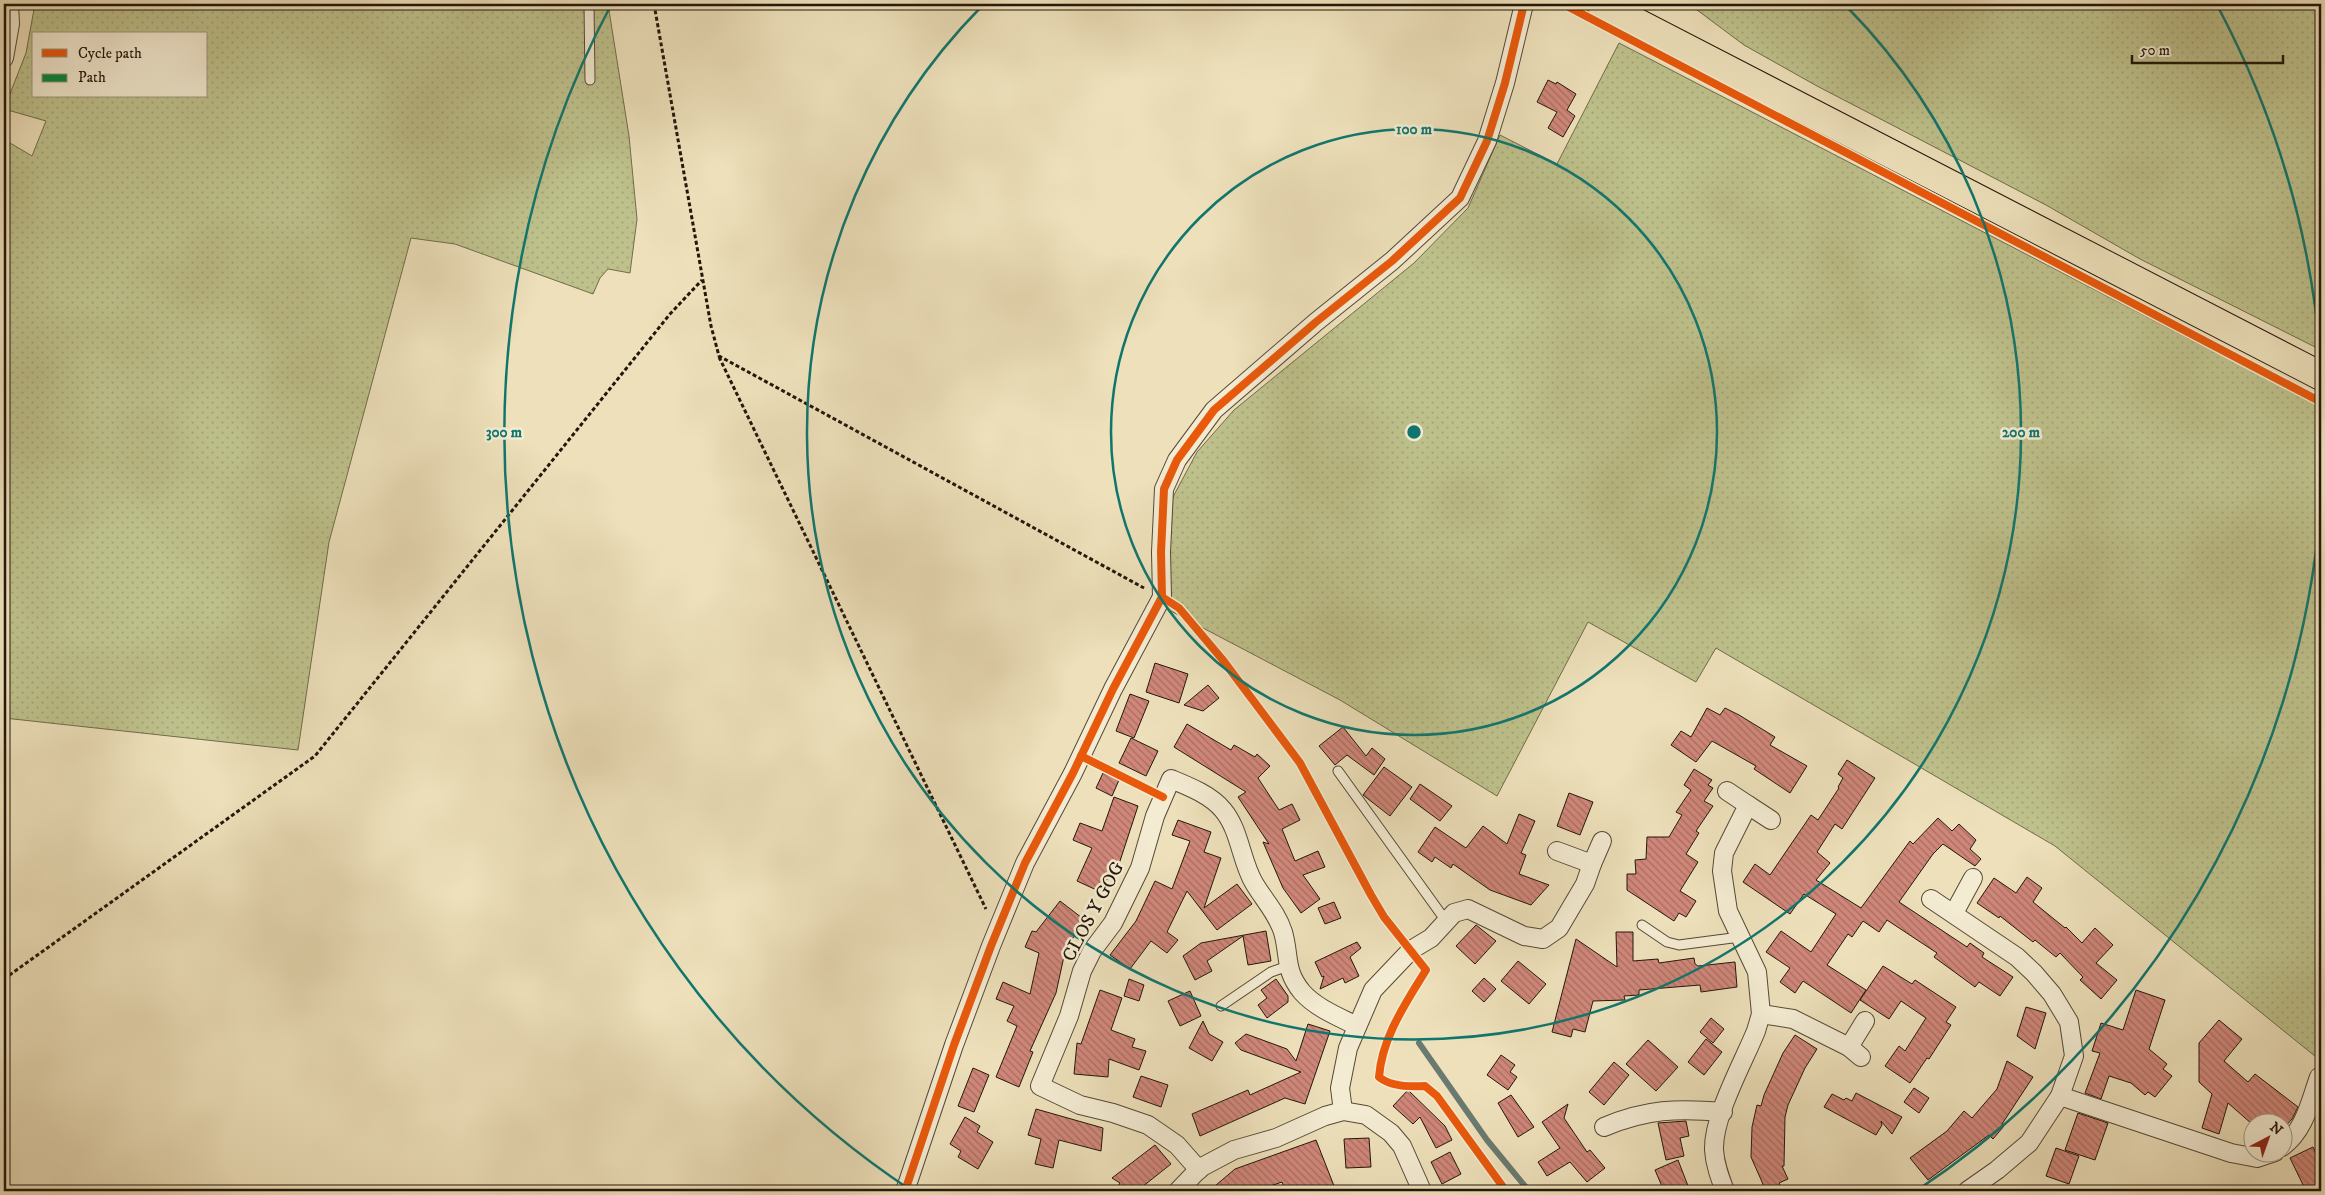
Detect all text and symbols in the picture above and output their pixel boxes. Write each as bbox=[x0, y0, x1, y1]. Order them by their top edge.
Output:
legend bbox=[32, 32, 208, 98]
scale bar bbox=[2132, 32, 2284, 64]
text: 50 m bbox=[2140, 41, 2170, 60]
text: Cycle path bbox=[78, 44, 142, 63]
text: Path bbox=[78, 68, 106, 87]
text: 100 m bbox=[1396, 120, 1433, 139]
text: 300 m bbox=[486, 423, 523, 442]
centre of rings bbox=[1405, 423, 1423, 441]
text: 200 m bbox=[2002, 423, 2041, 442]
street label: CLOS Y GOG bbox=[1057, 858, 1129, 966]
north arrow bbox=[2242, 1112, 2292, 1162]
text: N bbox=[2266, 1118, 2286, 1140]

